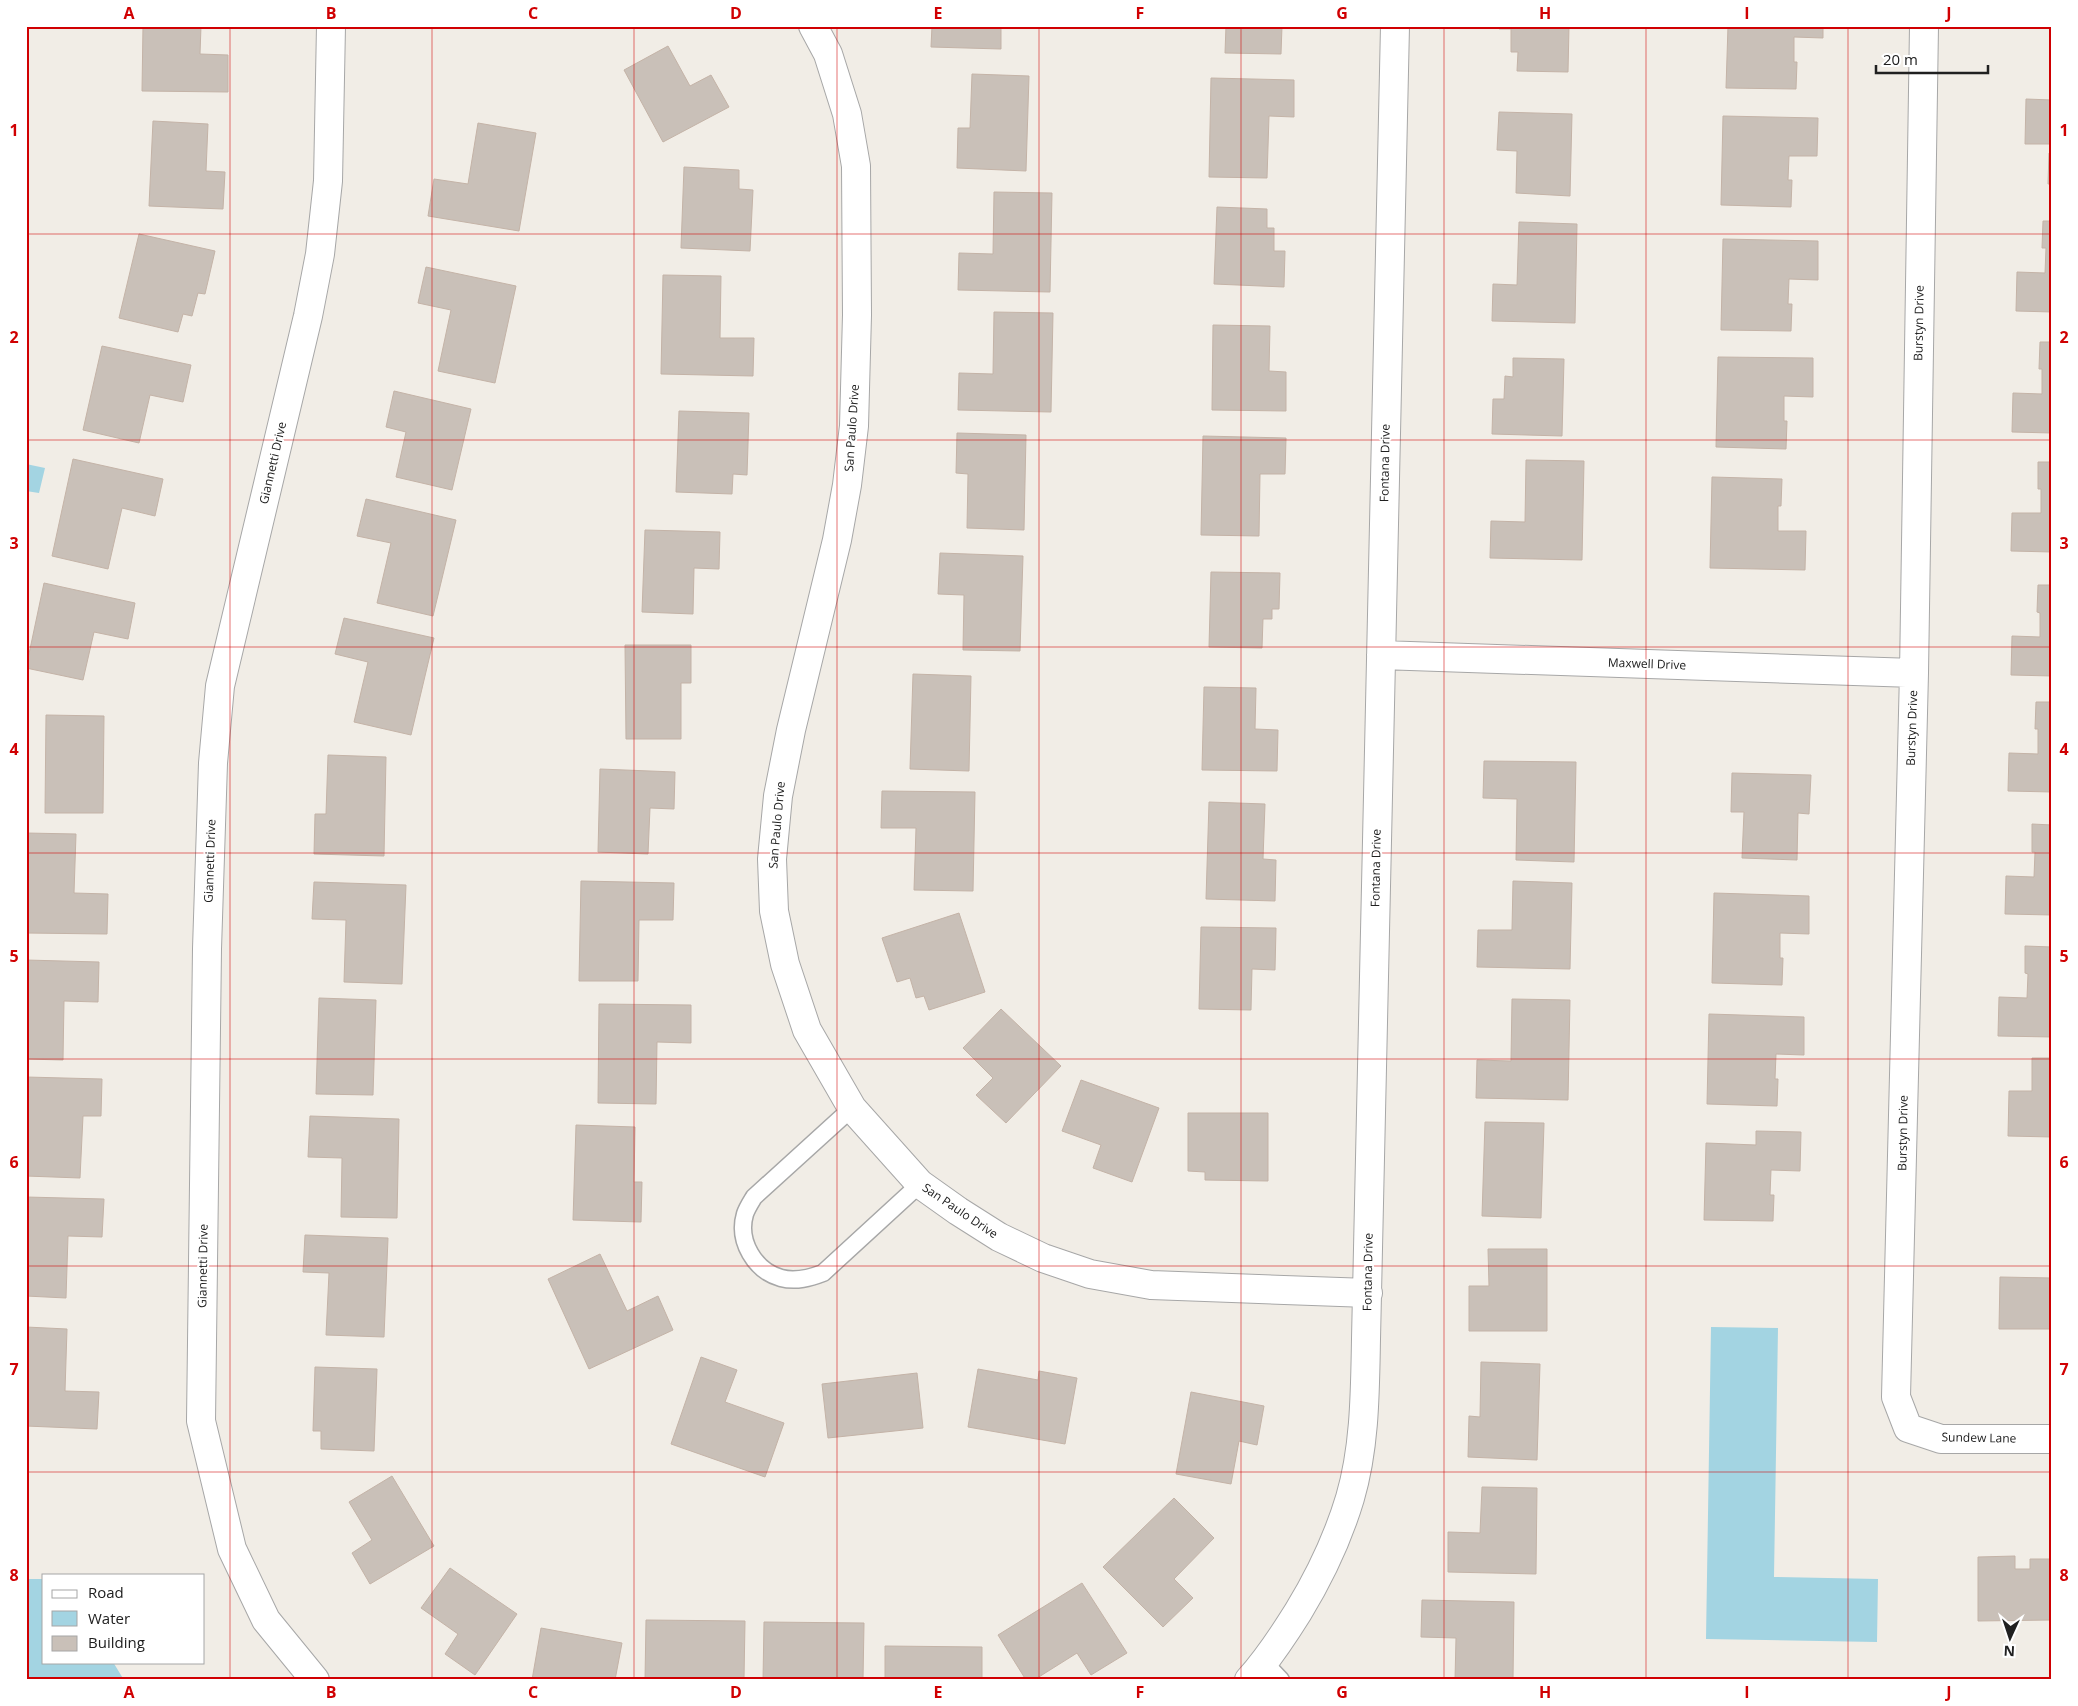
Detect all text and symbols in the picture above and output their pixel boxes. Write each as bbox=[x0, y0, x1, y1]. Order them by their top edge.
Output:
text: A bbox=[123, 2, 135, 24]
text: B bbox=[326, 2, 336, 24]
text: C bbox=[528, 2, 538, 24]
text: D bbox=[730, 2, 742, 24]
text: E bbox=[934, 2, 943, 24]
text: F bbox=[1136, 2, 1144, 24]
text: G bbox=[1336, 2, 1348, 24]
text: H bbox=[1539, 2, 1551, 24]
text: I bbox=[1744, 2, 1750, 24]
text: J bbox=[1944, 2, 1952, 24]
scale bar bbox=[1876, 42, 1988, 74]
text: 20 m bbox=[1883, 49, 1918, 69]
text: 1 bbox=[9, 119, 19, 141]
text: 1 bbox=[2059, 119, 2069, 141]
street label: Burstyn Drive bbox=[1909, 285, 1928, 361]
text: 2 bbox=[9, 326, 19, 348]
text: 2 bbox=[2059, 326, 2069, 348]
street label: San Paulo Drive bbox=[840, 383, 863, 472]
street label: Giannetti Drive bbox=[255, 420, 290, 506]
street label: Fontana Drive bbox=[1375, 423, 1394, 502]
text: 3 bbox=[9, 532, 19, 554]
text: 3 bbox=[2059, 532, 2069, 554]
street label: Maxwell Drive bbox=[1608, 654, 1687, 673]
street label: Burstyn Drive bbox=[1902, 690, 1921, 766]
text: 4 bbox=[9, 738, 19, 760]
text: 4 bbox=[2059, 738, 2069, 760]
street label: San Paulo Drive bbox=[764, 780, 789, 869]
street label: Giannetti Drive bbox=[200, 818, 219, 903]
street label: Fontana Drive bbox=[1366, 828, 1385, 907]
text: 5 bbox=[9, 945, 19, 967]
text: 5 bbox=[2059, 945, 2069, 967]
street label: Burstyn Drive bbox=[1893, 1095, 1912, 1171]
text: 6 bbox=[9, 1151, 19, 1173]
text: 6 bbox=[2059, 1151, 2069, 1173]
street label: San Paulo Drive bbox=[919, 1179, 1002, 1242]
street label: Giannetti Drive bbox=[193, 1224, 212, 1308]
street label: Fontana Drive bbox=[1358, 1232, 1377, 1311]
text: 7 bbox=[9, 1358, 19, 1380]
text: 7 bbox=[2059, 1358, 2069, 1380]
street label: Sundew Lane bbox=[1941, 1428, 2017, 1447]
text: 8 bbox=[9, 1564, 19, 1586]
text: 8 bbox=[2059, 1564, 2069, 1586]
legend bbox=[42, 1574, 205, 1664]
text: Road bbox=[88, 1582, 124, 1602]
text: Water bbox=[88, 1608, 130, 1628]
north arrow bbox=[1986, 1614, 2036, 1664]
text: Building bbox=[88, 1632, 145, 1652]
text: N bbox=[2003, 1642, 2015, 1661]
text: A bbox=[123, 1681, 135, 1703]
text: B bbox=[326, 1681, 336, 1703]
text: C bbox=[528, 1681, 538, 1703]
text: D bbox=[730, 1681, 742, 1703]
text: E bbox=[934, 1681, 943, 1703]
text: F bbox=[1136, 1681, 1144, 1703]
text: G bbox=[1336, 1681, 1348, 1703]
text: H bbox=[1539, 1681, 1551, 1703]
text: I bbox=[1744, 1681, 1750, 1703]
text: J bbox=[1944, 1681, 1952, 1703]

